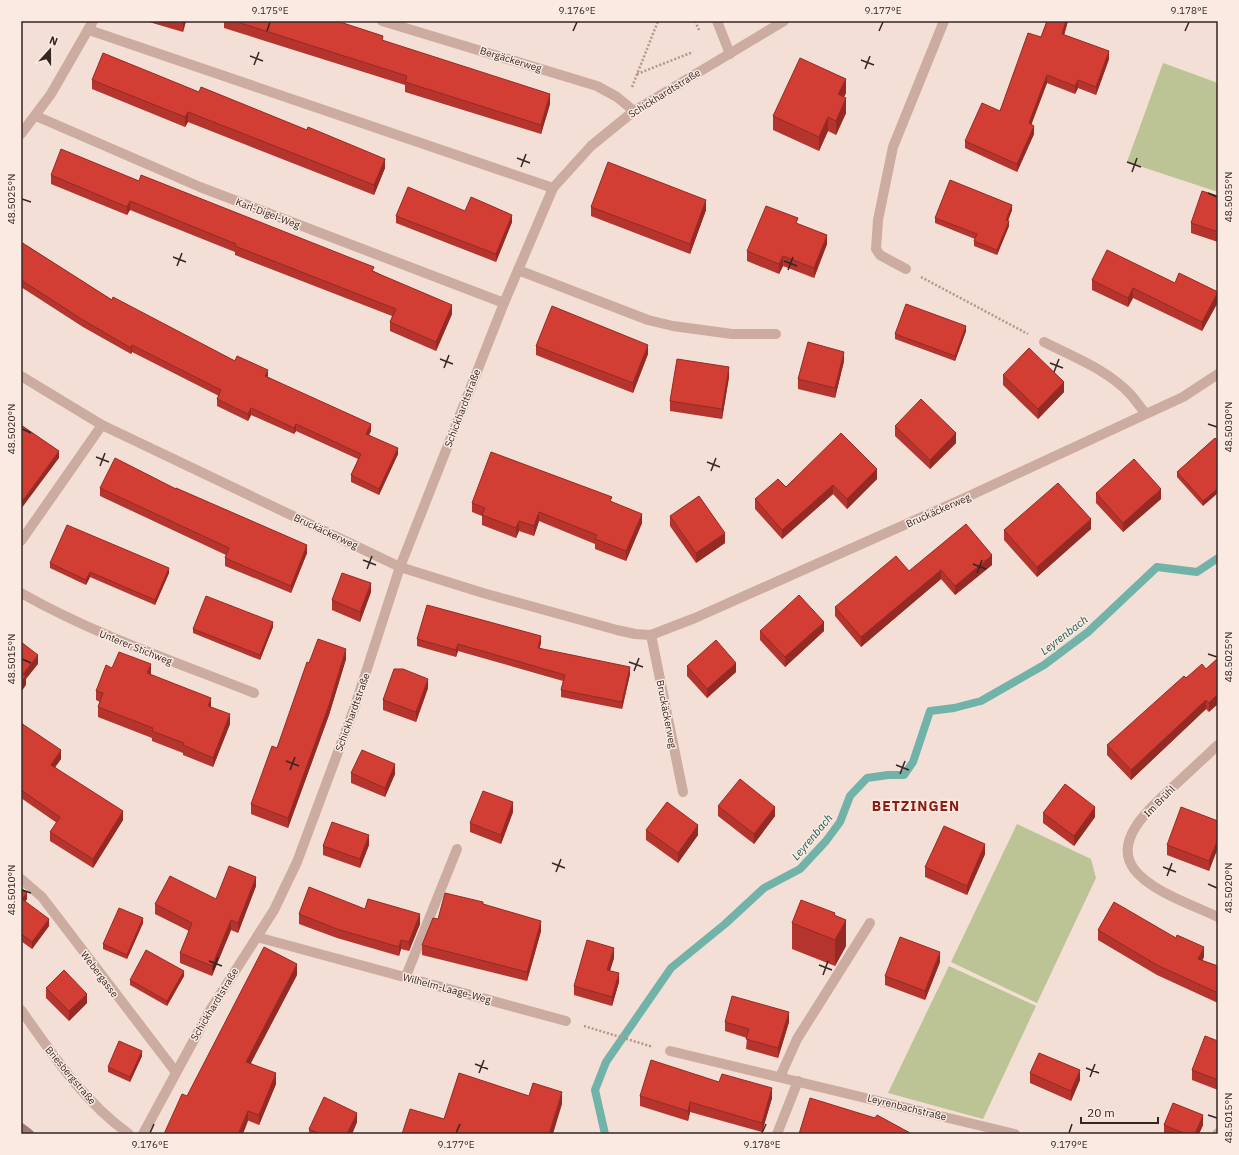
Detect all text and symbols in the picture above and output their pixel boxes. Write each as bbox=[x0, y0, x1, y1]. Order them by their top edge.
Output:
text: 9.175°E bbox=[251, 4, 289, 17]
text: 9.176°E bbox=[558, 4, 596, 17]
text: 9.177°E bbox=[864, 4, 902, 17]
text: 9.178°E bbox=[1170, 4, 1208, 17]
north arrow bbox=[30, 30, 70, 70]
text: N bbox=[47, 33, 60, 49]
street label: Bergäckerweg bbox=[478, 44, 544, 75]
street label: Schickhardtstraße bbox=[626, 66, 703, 121]
text: 48.5035°N bbox=[1222, 172, 1235, 222]
text: 48.5025°N bbox=[5, 174, 18, 224]
street label: Karl-Digel-Weg bbox=[234, 195, 302, 232]
street label: Schickhardtstraße bbox=[442, 367, 483, 449]
text: 48.5030°N bbox=[1222, 402, 1235, 452]
text: 48.5020°N bbox=[5, 404, 18, 454]
street label: Bruckäckerweg bbox=[904, 490, 973, 530]
street label: Bruckäckerweg bbox=[292, 511, 361, 552]
water label: Leyrenbach bbox=[1038, 612, 1090, 658]
street label: Unterer Stichweg bbox=[97, 627, 175, 668]
text: 48.5025°N bbox=[1222, 632, 1235, 682]
text: 48.5015°N bbox=[5, 634, 18, 684]
street label: Schickhardtstraße bbox=[332, 671, 373, 753]
street label: Bruckäckerweg bbox=[654, 679, 680, 750]
street label: Im Brühl bbox=[1141, 783, 1178, 820]
district label: BETZINGEN bbox=[872, 797, 960, 815]
water label: Leyrenbach bbox=[789, 811, 835, 863]
text: 48.5020°N bbox=[1222, 863, 1235, 913]
text: 48.5010°N bbox=[5, 865, 18, 915]
street label: Webergasse bbox=[78, 949, 122, 1000]
street label: Schickhardtstraße bbox=[188, 965, 241, 1043]
street label: Wilhelm-Laage-Weg bbox=[401, 970, 493, 1007]
street label: Briesbergstraße bbox=[42, 1043, 99, 1108]
street label: Leyrenbachstraße bbox=[866, 1091, 948, 1124]
text: 48.5015°N bbox=[1222, 1093, 1235, 1143]
scale bar bbox=[1081, 1099, 1158, 1125]
text: 20 m bbox=[1087, 1105, 1115, 1120]
text: 9.176°E bbox=[131, 1138, 169, 1151]
text: 9.177°E bbox=[437, 1138, 475, 1151]
text: 9.178°E bbox=[743, 1138, 781, 1151]
text: 9.179°E bbox=[1050, 1138, 1088, 1151]

